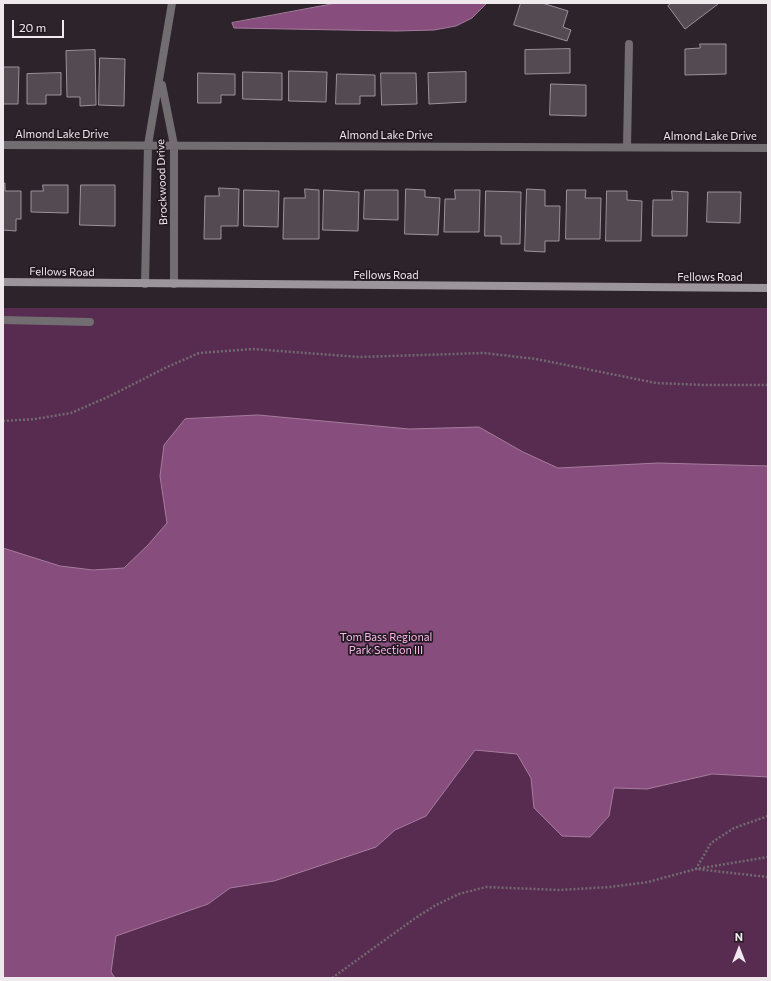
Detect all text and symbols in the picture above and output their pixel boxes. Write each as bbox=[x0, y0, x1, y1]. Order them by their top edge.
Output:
scale bar bbox=[14, 12, 66, 38]
text: 20 m bbox=[19, 20, 46, 34]
street label: Almond Lake Drive bbox=[15, 127, 109, 141]
street label: Almond Lake Drive bbox=[339, 128, 433, 142]
street label: Almond Lake Drive bbox=[663, 129, 757, 143]
street label: Brockwood Drive bbox=[154, 139, 170, 225]
street label: Fellows Road bbox=[29, 265, 95, 279]
street label: Fellows Road bbox=[353, 268, 419, 282]
street label: Fellows Road bbox=[677, 270, 743, 284]
park label: Tom Bass Regional Park Section III bbox=[340, 630, 432, 656]
north arrow bbox=[719, 929, 759, 969]
text: N bbox=[735, 930, 743, 943]

